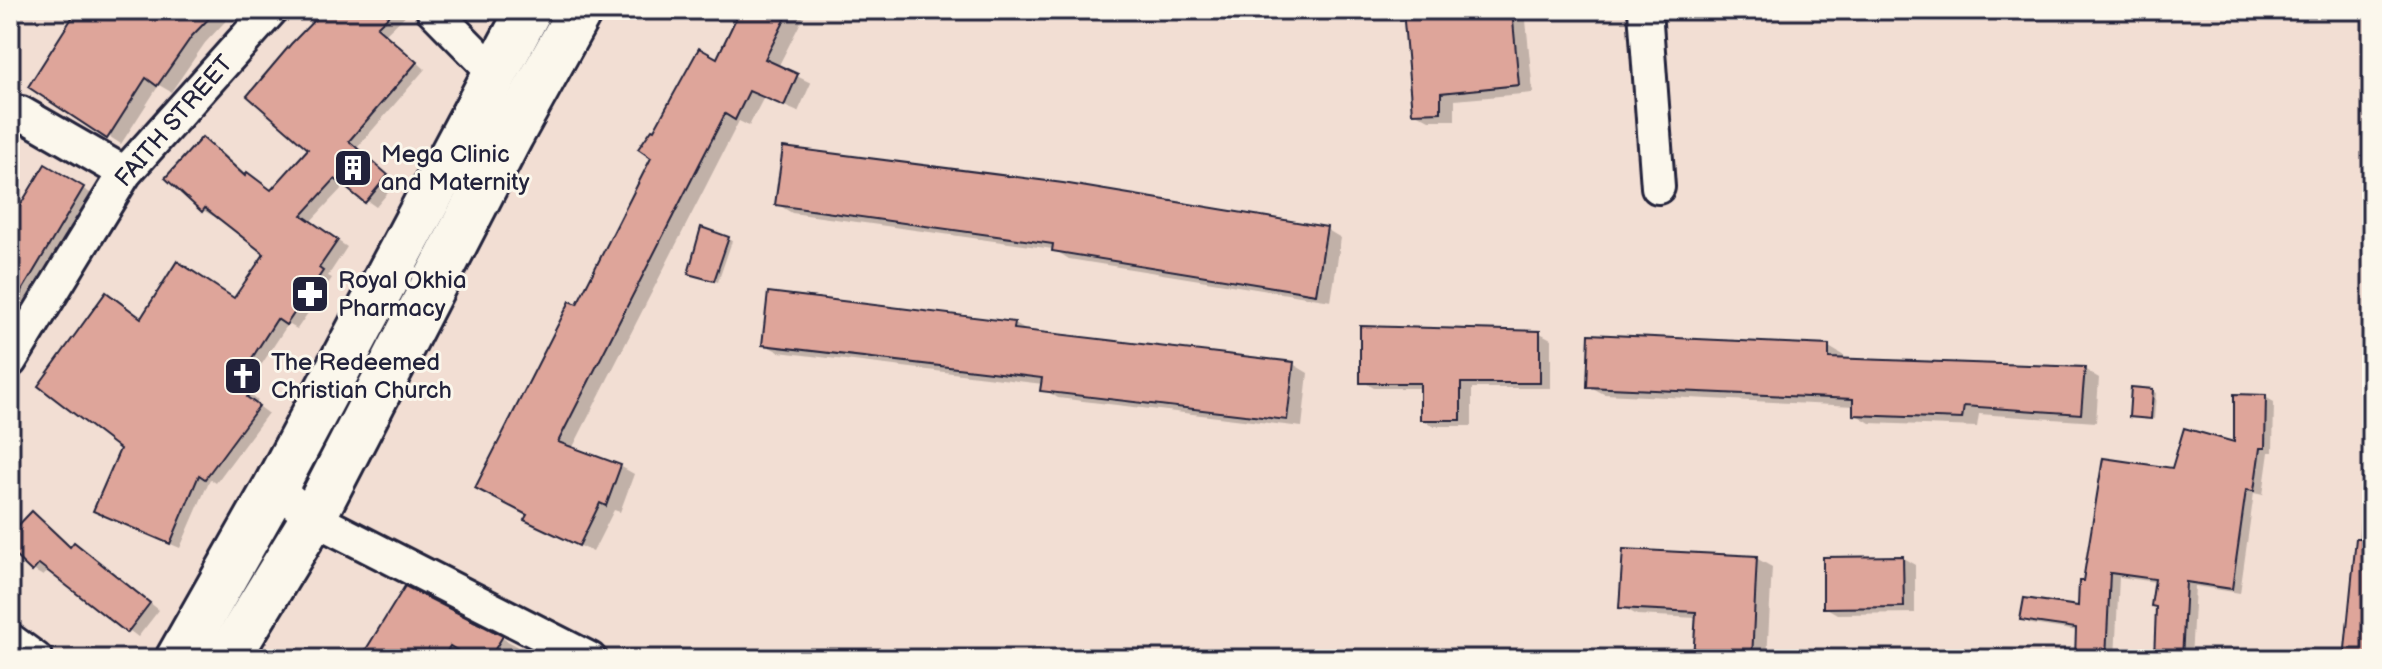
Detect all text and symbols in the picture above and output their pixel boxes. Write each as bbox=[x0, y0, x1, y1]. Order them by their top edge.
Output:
street label: FAITH STREET bbox=[109, 49, 239, 193]
place label: Mega Clinic and Maternity bbox=[381, 140, 530, 197]
building icon: Mega Clinic and Maternity bbox=[332, 147, 374, 189]
place label: Royal Okhia Pharmacy bbox=[338, 266, 467, 323]
pharmacy icon: Royal Okhia Pharmacy bbox=[289, 273, 331, 315]
place label: The Redeemed Christian Church bbox=[271, 348, 452, 405]
church icon: The Redeemed Christian Church bbox=[222, 355, 264, 397]

